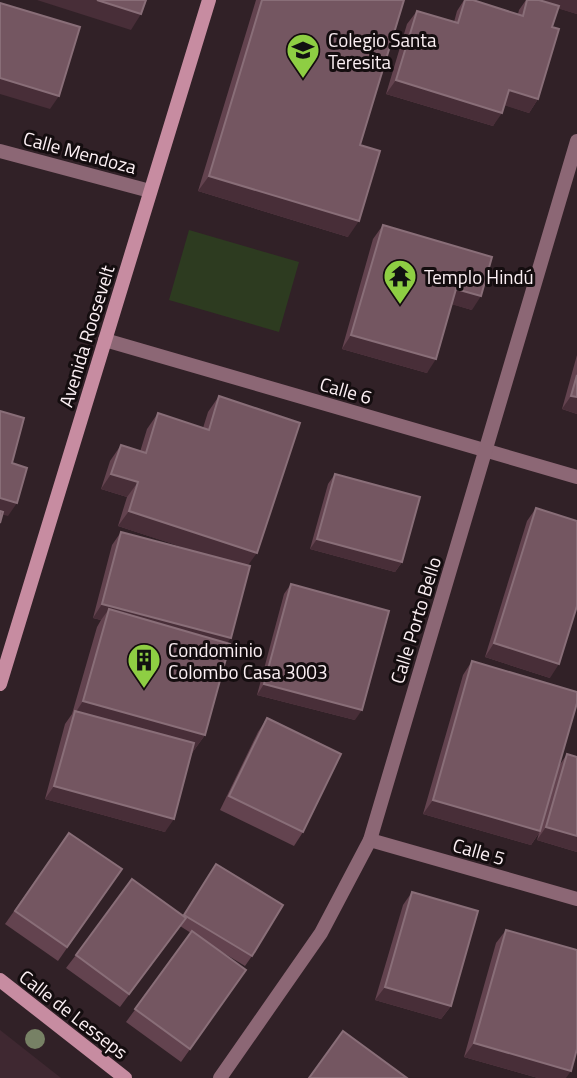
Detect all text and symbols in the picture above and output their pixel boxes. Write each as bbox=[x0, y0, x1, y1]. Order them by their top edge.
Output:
place label: Colegio Santa Teresita bbox=[328, 25, 437, 76]
school or university icon: Colegio Santa Teresita bbox=[284, 31, 322, 80]
street label: Calle Mendoza bbox=[20, 123, 140, 181]
temple icon: Templo Hindú bbox=[381, 257, 419, 306]
street label: Avenida Roosevelt bbox=[51, 261, 121, 411]
place label: Templo Hindú bbox=[424, 262, 534, 291]
street label: Calle 6 bbox=[316, 369, 376, 411]
street label: Calle Porto Bello bbox=[382, 553, 448, 687]
place label: Condominio Colombo Casa 3003 bbox=[168, 635, 328, 686]
building icon: Condominio Colombo Casa 3003 bbox=[125, 641, 163, 690]
street label: Calle 5 bbox=[449, 830, 509, 872]
street label: Calle de Lesseps bbox=[13, 962, 135, 1066]

